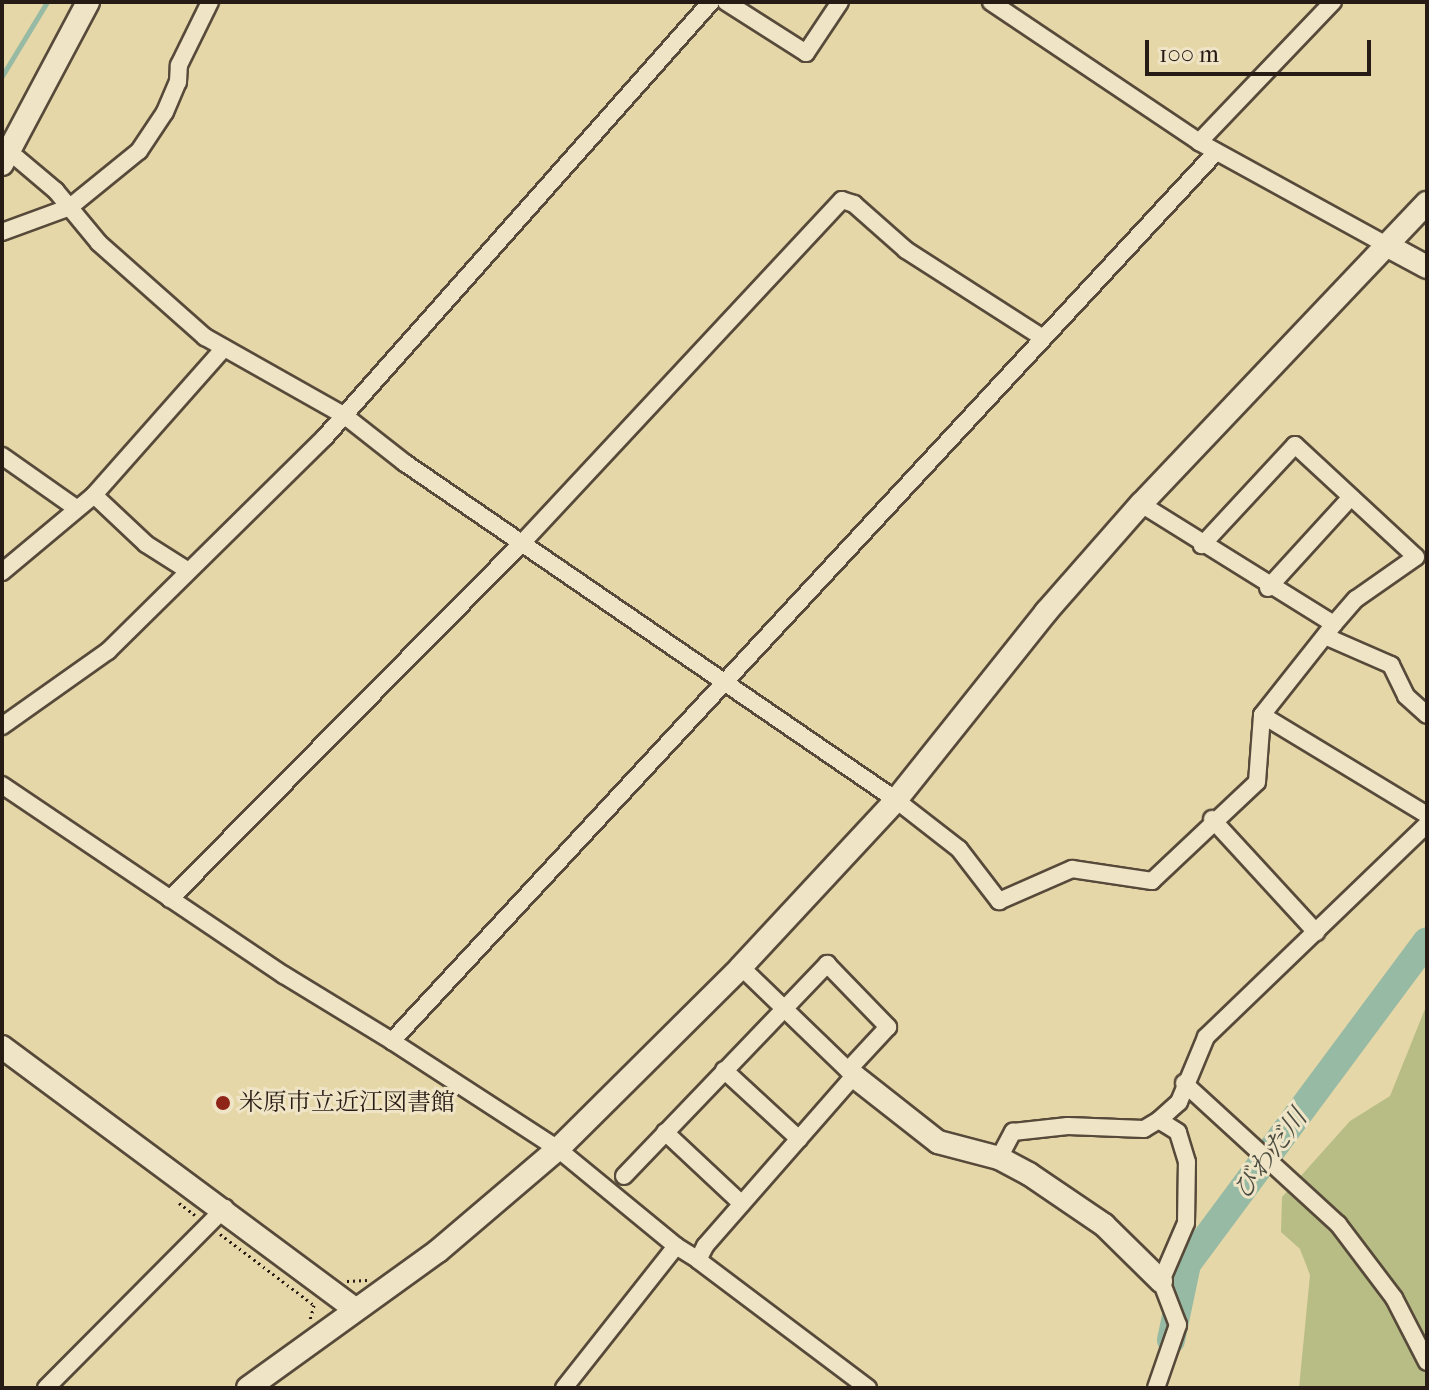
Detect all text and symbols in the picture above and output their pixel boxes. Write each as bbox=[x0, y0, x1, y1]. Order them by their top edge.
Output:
scale bar bbox=[1149, 24, 1375, 74]
text: 100 m bbox=[1159, 40, 1219, 68]
place label: 米原市立近江図書館 bbox=[239, 1089, 455, 1117]
marker: 米原市立近江図書館 bbox=[214, 1094, 232, 1112]
water label: びわだ川 bbox=[1226, 1103, 1314, 1205]

